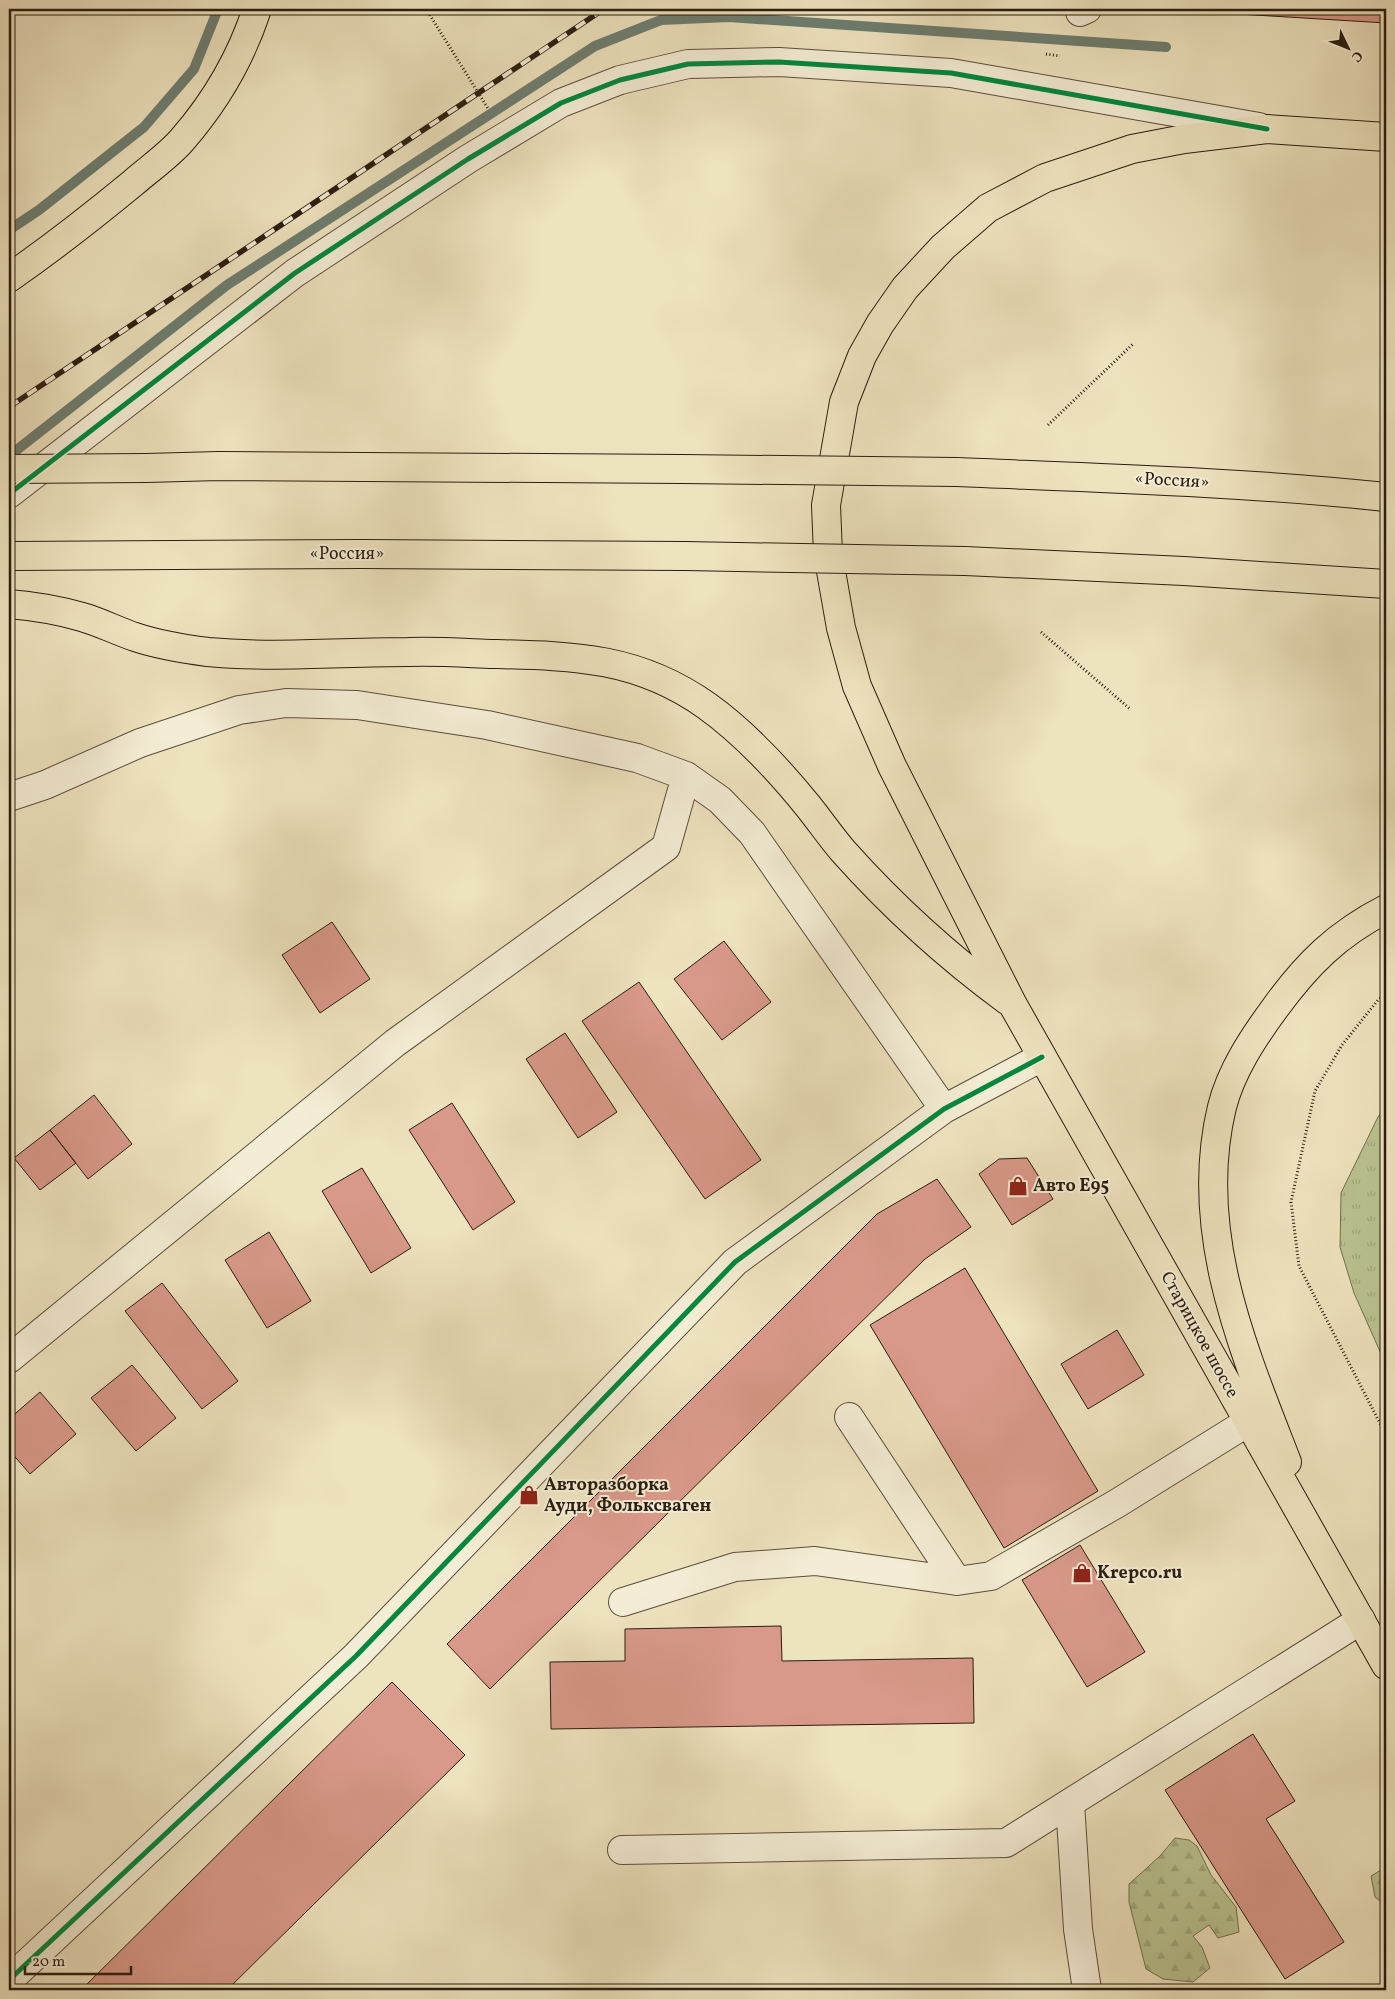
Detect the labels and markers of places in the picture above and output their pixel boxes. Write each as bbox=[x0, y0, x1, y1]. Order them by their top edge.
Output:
place label: Авто E95 bbox=[1033, 1174, 1109, 1199]
shop icon: Авто E95 bbox=[1007, 1175, 1029, 1197]
place label: Авторазборка Ауди, Фольксваген bbox=[544, 1473, 712, 1519]
shop icon: Авторазборка Ауди, Фольксваген bbox=[518, 1484, 540, 1506]
place label: Krepco.ru bbox=[1097, 1561, 1182, 1586]
shop icon: Krepco.ru bbox=[1071, 1562, 1093, 1584]

